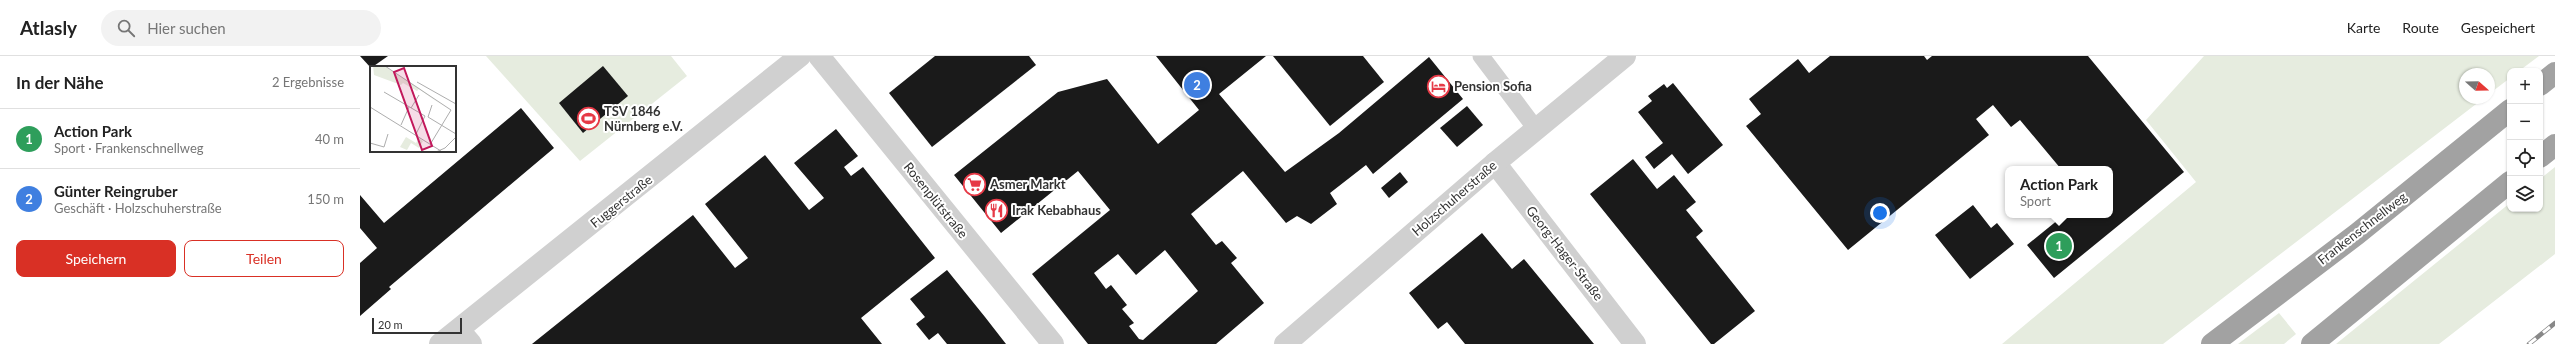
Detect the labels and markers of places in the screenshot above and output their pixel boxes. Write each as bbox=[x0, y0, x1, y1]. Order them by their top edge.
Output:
pin: 2 bbox=[1184, 70, 1210, 100]
hotel icon: Pension Sofia bbox=[1426, 73, 1452, 99]
place label: Pension Sofia bbox=[1454, 78, 1532, 94]
place label: TSV 1846 Nürnberg e.V. bbox=[604, 103, 683, 134]
sports icon: TSV 1846 Nürnberg e.V. bbox=[575, 105, 601, 131]
supermarket icon: Asmer Markt bbox=[961, 171, 987, 197]
place label: Asmer Markt bbox=[989, 176, 1066, 192]
restaurant icon: Irak Kebabhaus bbox=[983, 197, 1009, 223]
place label: Irak Kebabhaus bbox=[1012, 202, 1101, 218]
pin: 1 bbox=[2046, 231, 2072, 261]

